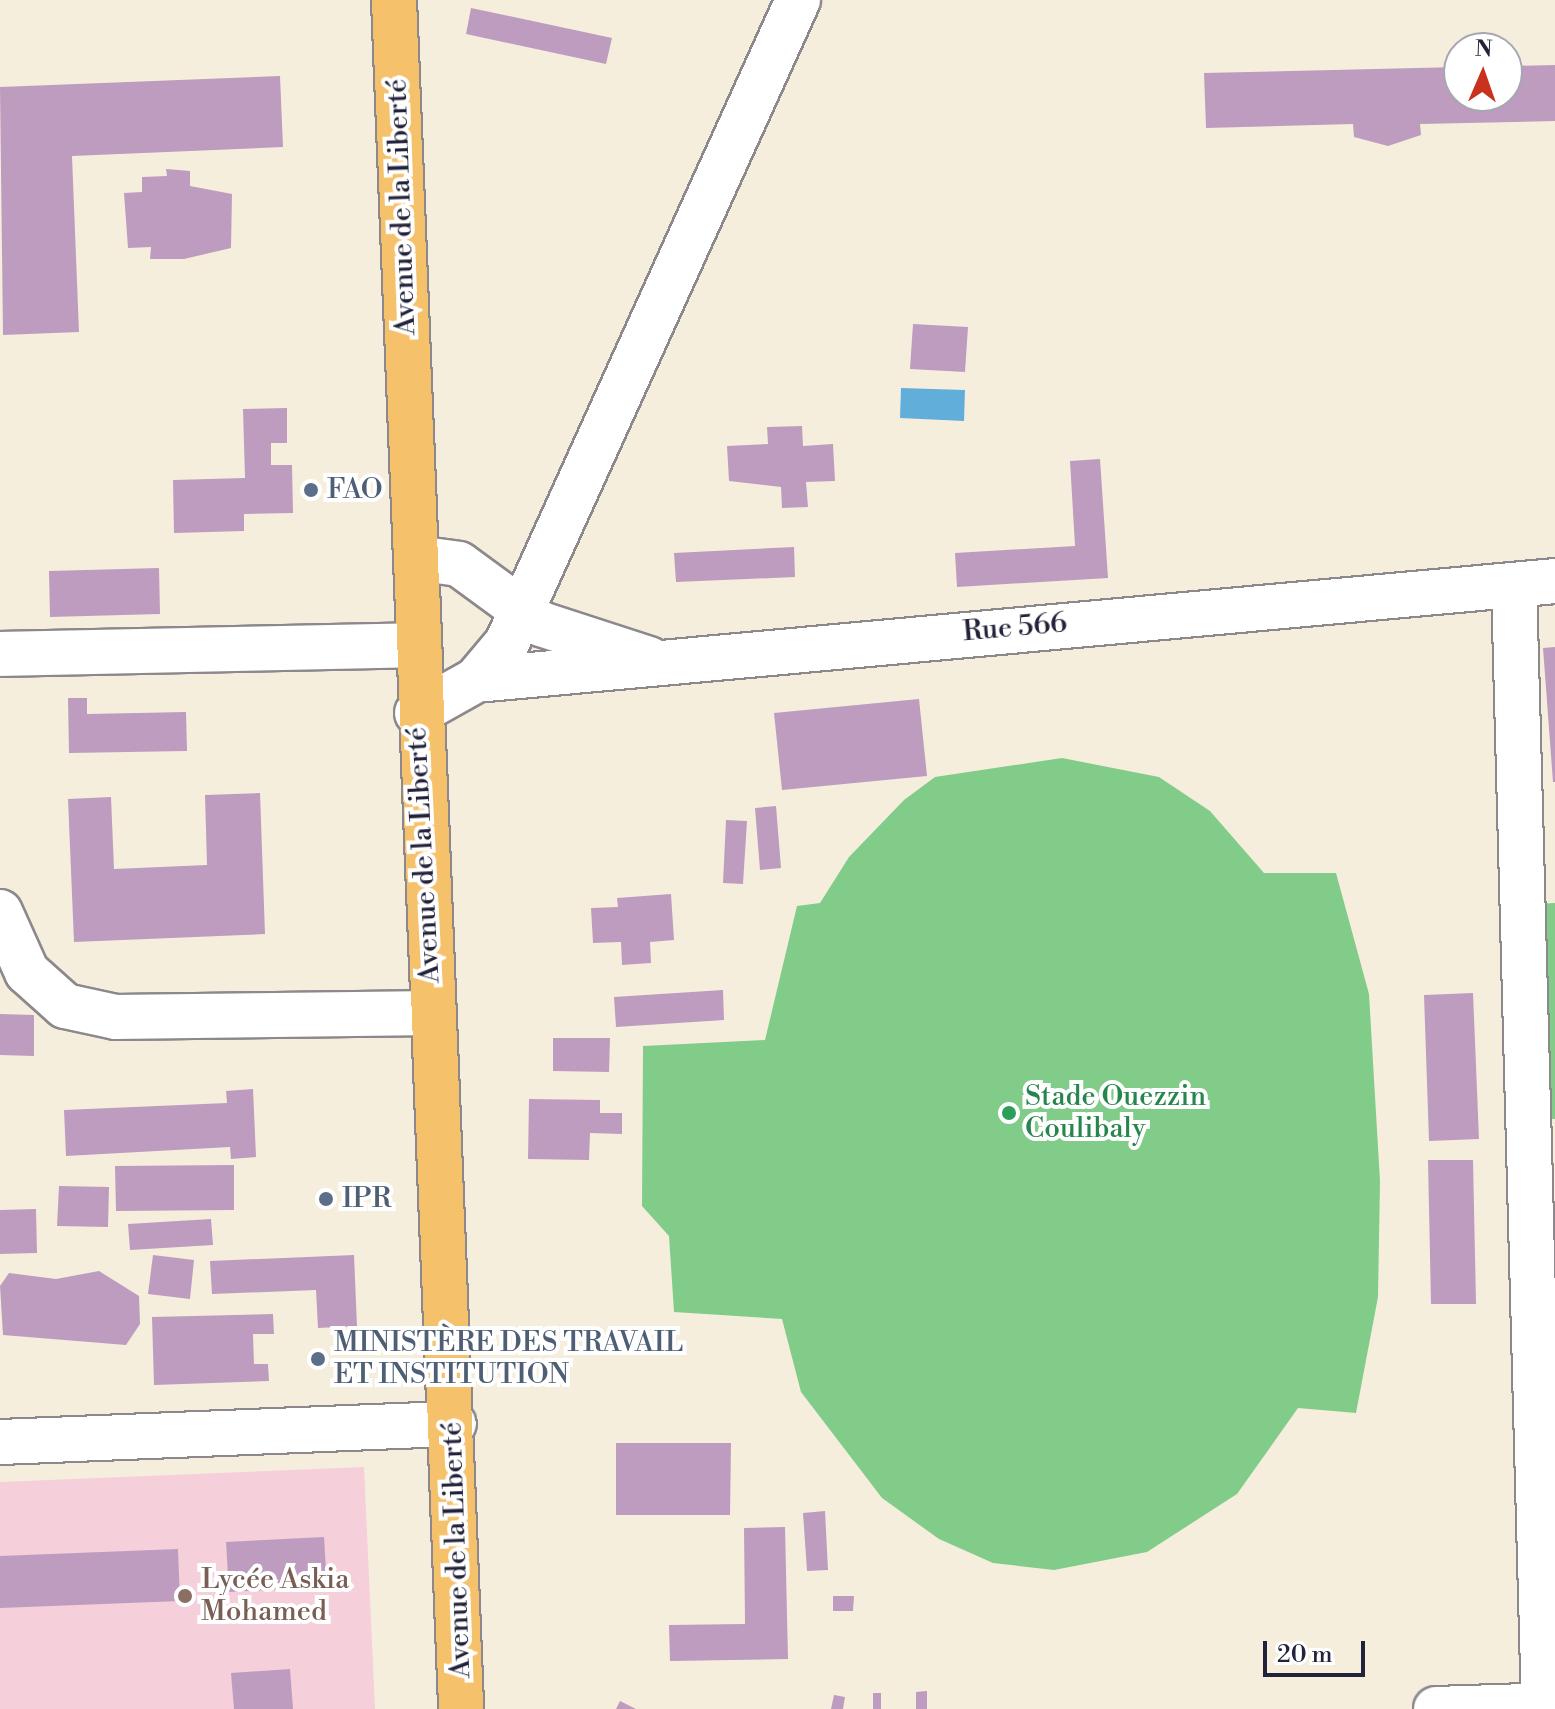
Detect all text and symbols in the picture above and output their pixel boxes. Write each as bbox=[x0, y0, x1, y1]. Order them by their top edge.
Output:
north arrow bbox=[1443, 32, 1523, 112]
text: N bbox=[1475, 36, 1493, 63]
street label: Avenue de la Liberté bbox=[381, 78, 423, 336]
place label: FAO bbox=[327, 473, 383, 507]
marker: FAO bbox=[302, 481, 320, 499]
street label: Rue 566 bbox=[961, 607, 1069, 649]
street label: Avenue de la Liberté bbox=[401, 726, 447, 984]
place label: Stade Ouezzin Coulibaly bbox=[1025, 1080, 1206, 1146]
marker: Stade Ouezzin Coulibaly bbox=[1000, 1104, 1018, 1122]
place label: IPR bbox=[342, 1182, 391, 1216]
marker: IPR bbox=[317, 1190, 335, 1208]
place label: MINISTÈRE DES TRAVAIL ET INSTITUTION bbox=[334, 1326, 683, 1392]
marker: MINISTÈRE DES TRAVAIL ET INSTITUTION bbox=[309, 1350, 327, 1368]
street label: Avenue de la Liberté bbox=[436, 1421, 478, 1679]
place label: Lycée Askia Mohamed bbox=[201, 1563, 349, 1629]
marker: Lycée Askia Mohamed bbox=[176, 1587, 194, 1605]
scale bar bbox=[1267, 1625, 1369, 1675]
text: 20 m bbox=[1277, 1640, 1333, 1670]

